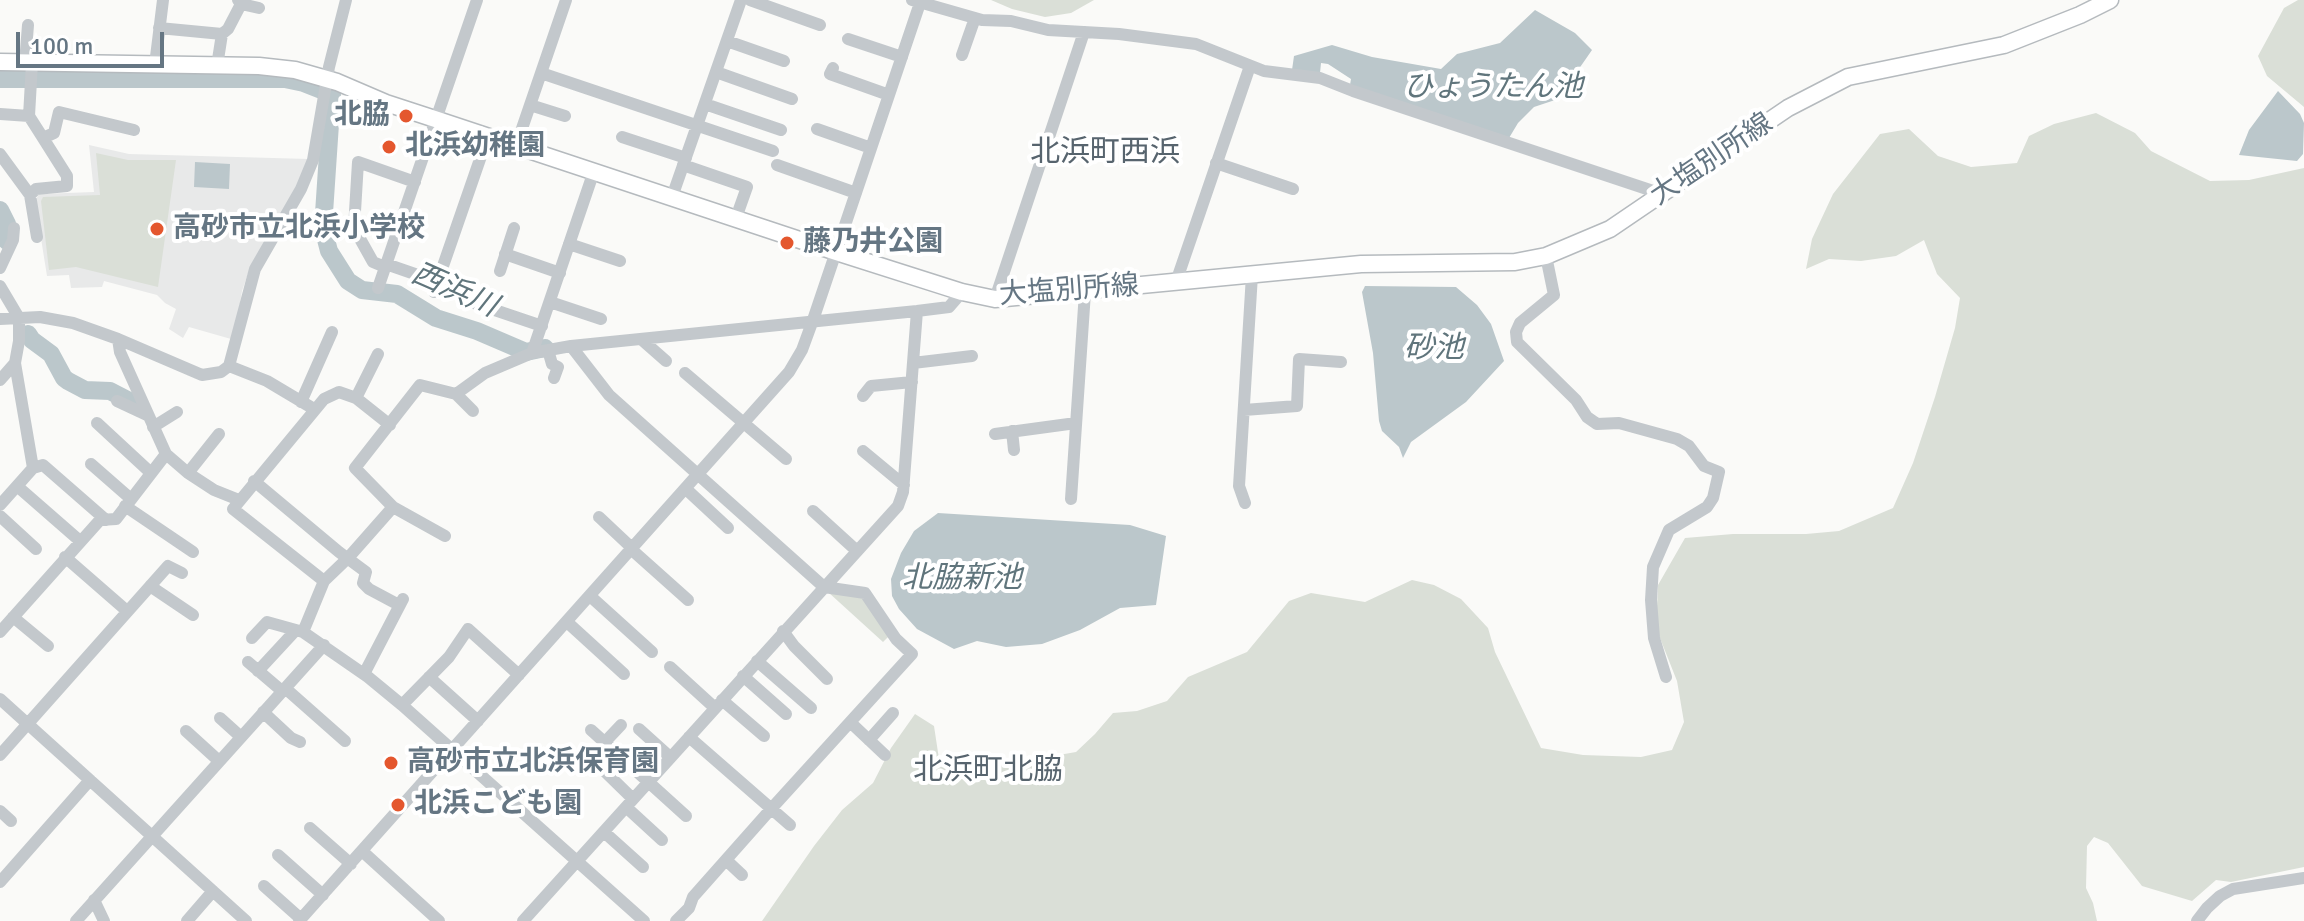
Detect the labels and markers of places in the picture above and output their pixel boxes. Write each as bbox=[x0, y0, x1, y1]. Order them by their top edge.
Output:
place label: 北脇 bbox=[334, 99, 390, 133]
marker: 北脇 bbox=[397, 107, 415, 125]
place label: 北浜幼稚園 bbox=[405, 130, 545, 164]
marker: 北浜幼稚園 bbox=[380, 138, 398, 156]
place label: 高砂市立北浜小学校 bbox=[173, 212, 425, 246]
marker: 高砂市立北浜小学校 bbox=[148, 220, 166, 238]
place label: 藤乃井公園 bbox=[803, 226, 943, 260]
marker: 藤乃井公園 bbox=[778, 234, 796, 252]
place label: 高砂市立北浜保育園 bbox=[407, 746, 659, 780]
marker: 高砂市立北浜保育園 bbox=[382, 754, 400, 772]
place label: 北浜こども園 bbox=[414, 788, 582, 822]
marker: 北浜こども園 bbox=[389, 796, 407, 814]

